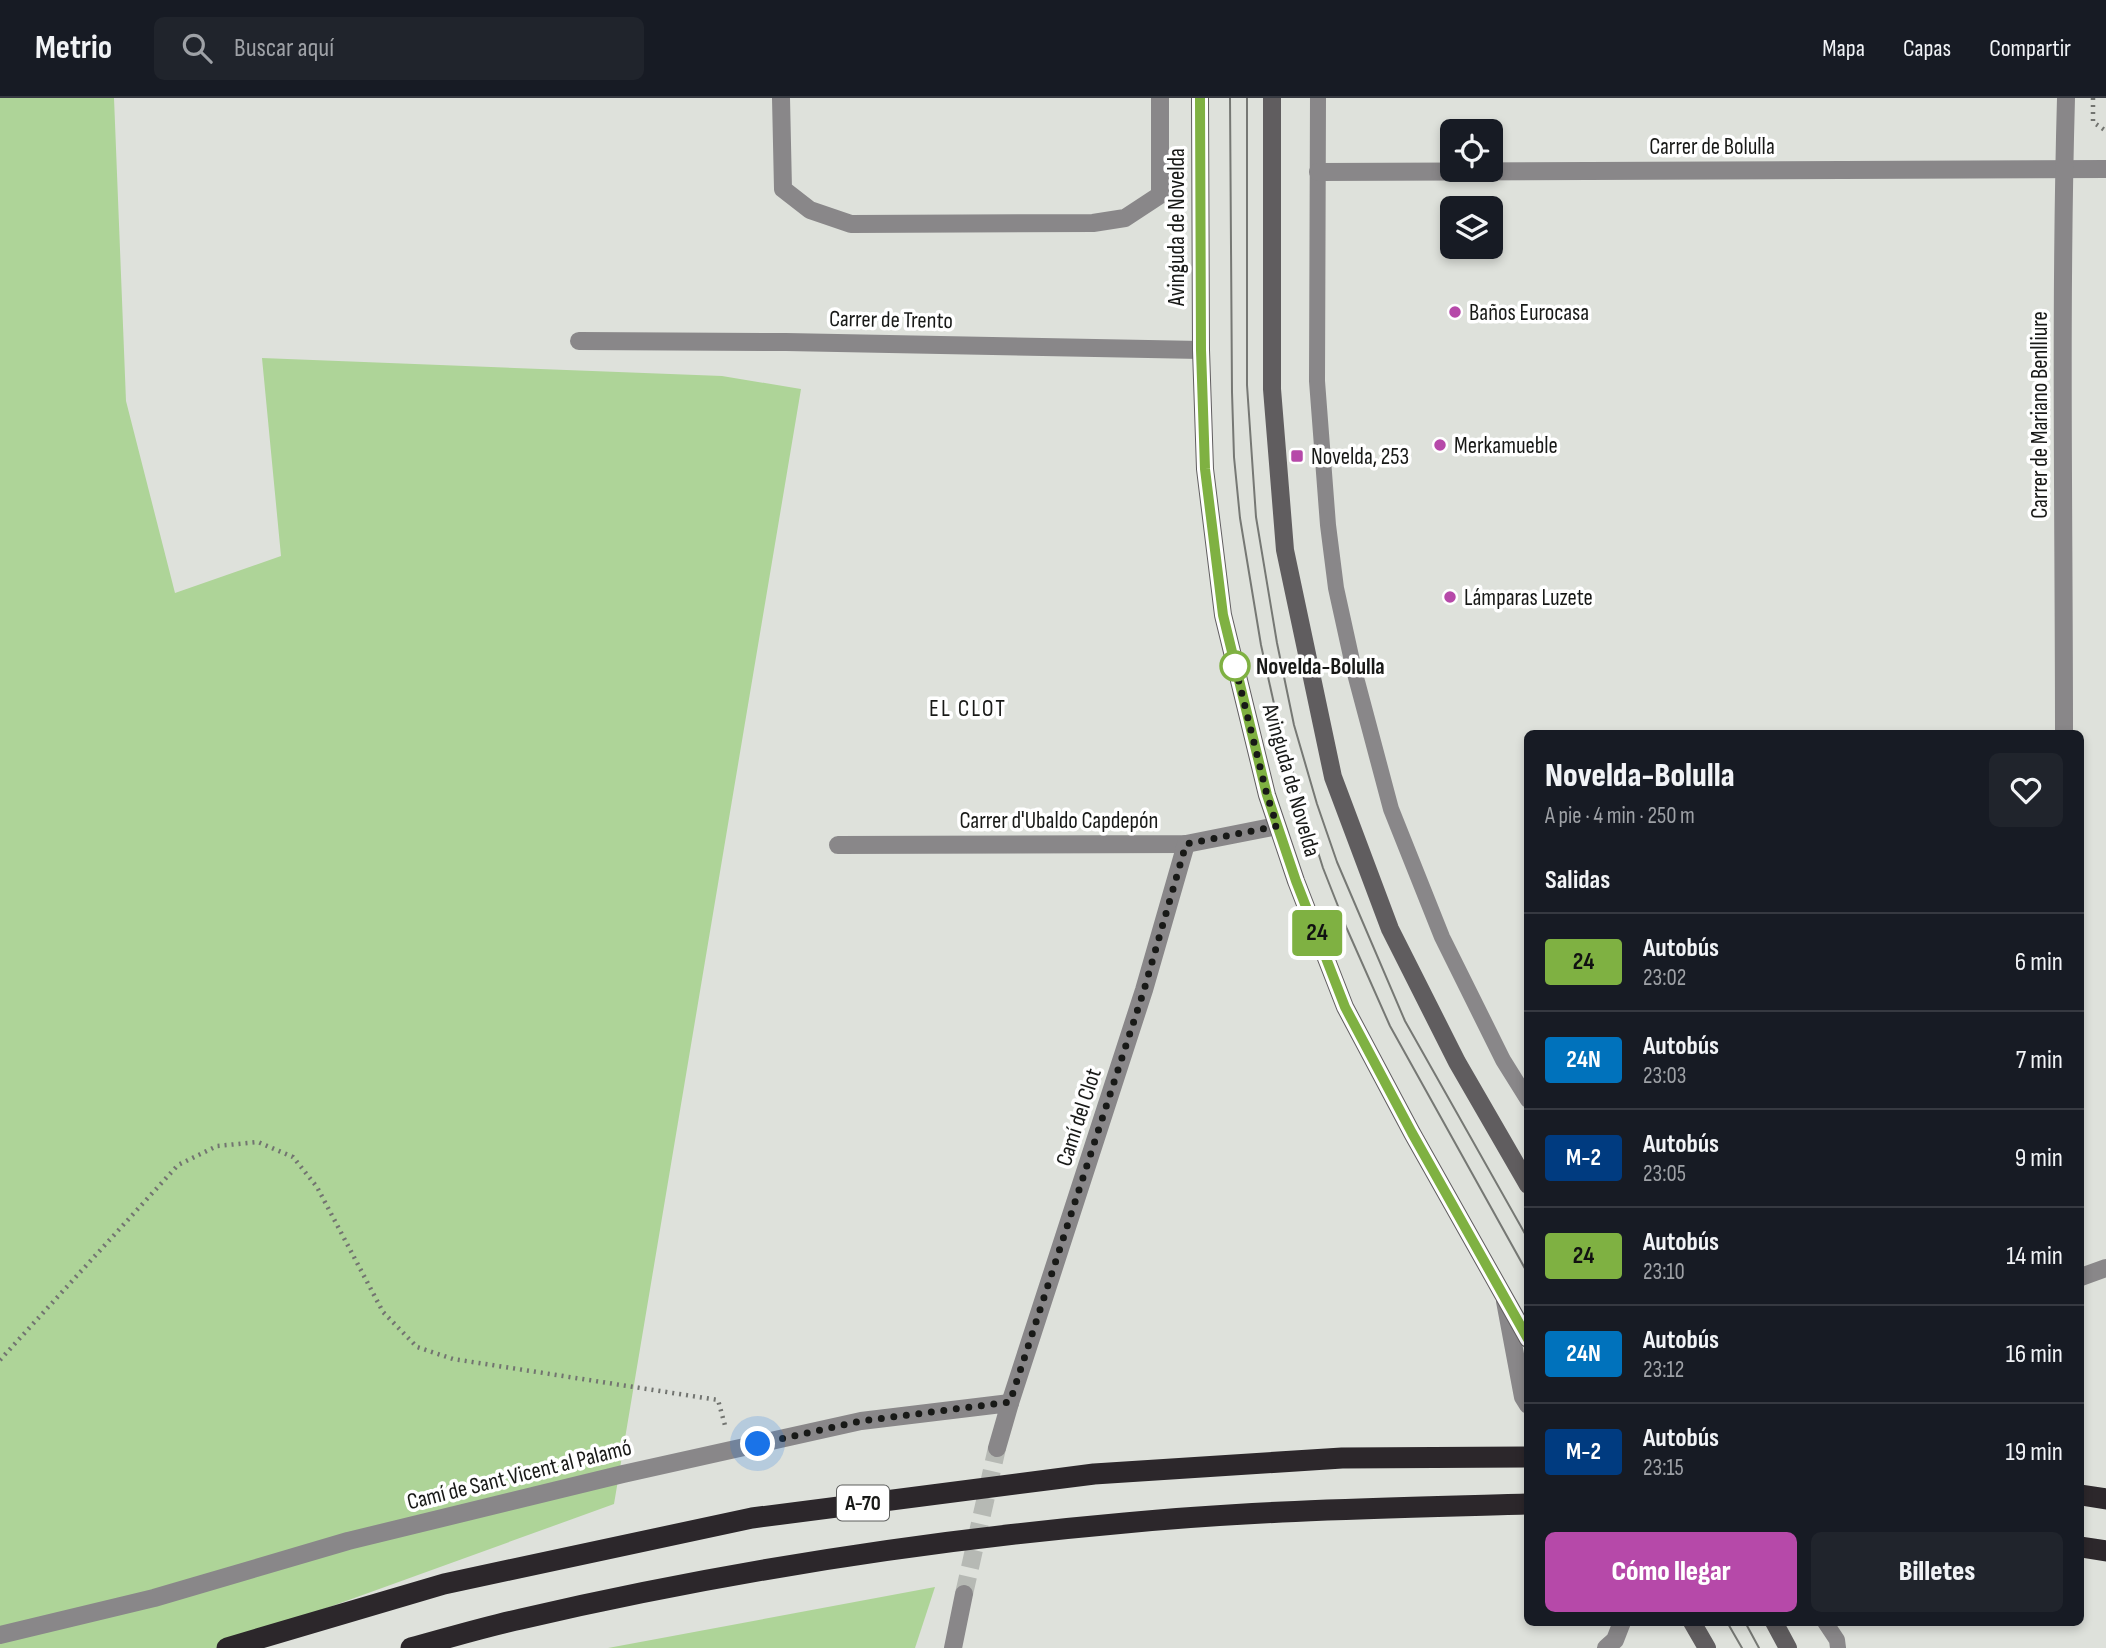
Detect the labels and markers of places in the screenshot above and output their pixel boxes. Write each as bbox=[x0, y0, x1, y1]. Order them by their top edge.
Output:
place label: Baños Eurocasa bbox=[1469, 299, 1589, 327]
marker: Baños Eurocasa bbox=[1447, 304, 1463, 320]
place label: Merkamueble bbox=[1454, 432, 1558, 460]
marker: Merkamueble bbox=[1432, 437, 1448, 453]
place label: Novelda, 253 bbox=[1311, 443, 1409, 471]
marker: Novelda, 253 bbox=[1289, 448, 1305, 464]
place label: Lámparas Luzete bbox=[1464, 584, 1593, 612]
marker: Lámparas Luzete bbox=[1442, 589, 1458, 605]
marker: Novelda-Bolulla bbox=[1220, 651, 1250, 681]
place label: Novelda-Bolulla bbox=[1256, 653, 1385, 681]

